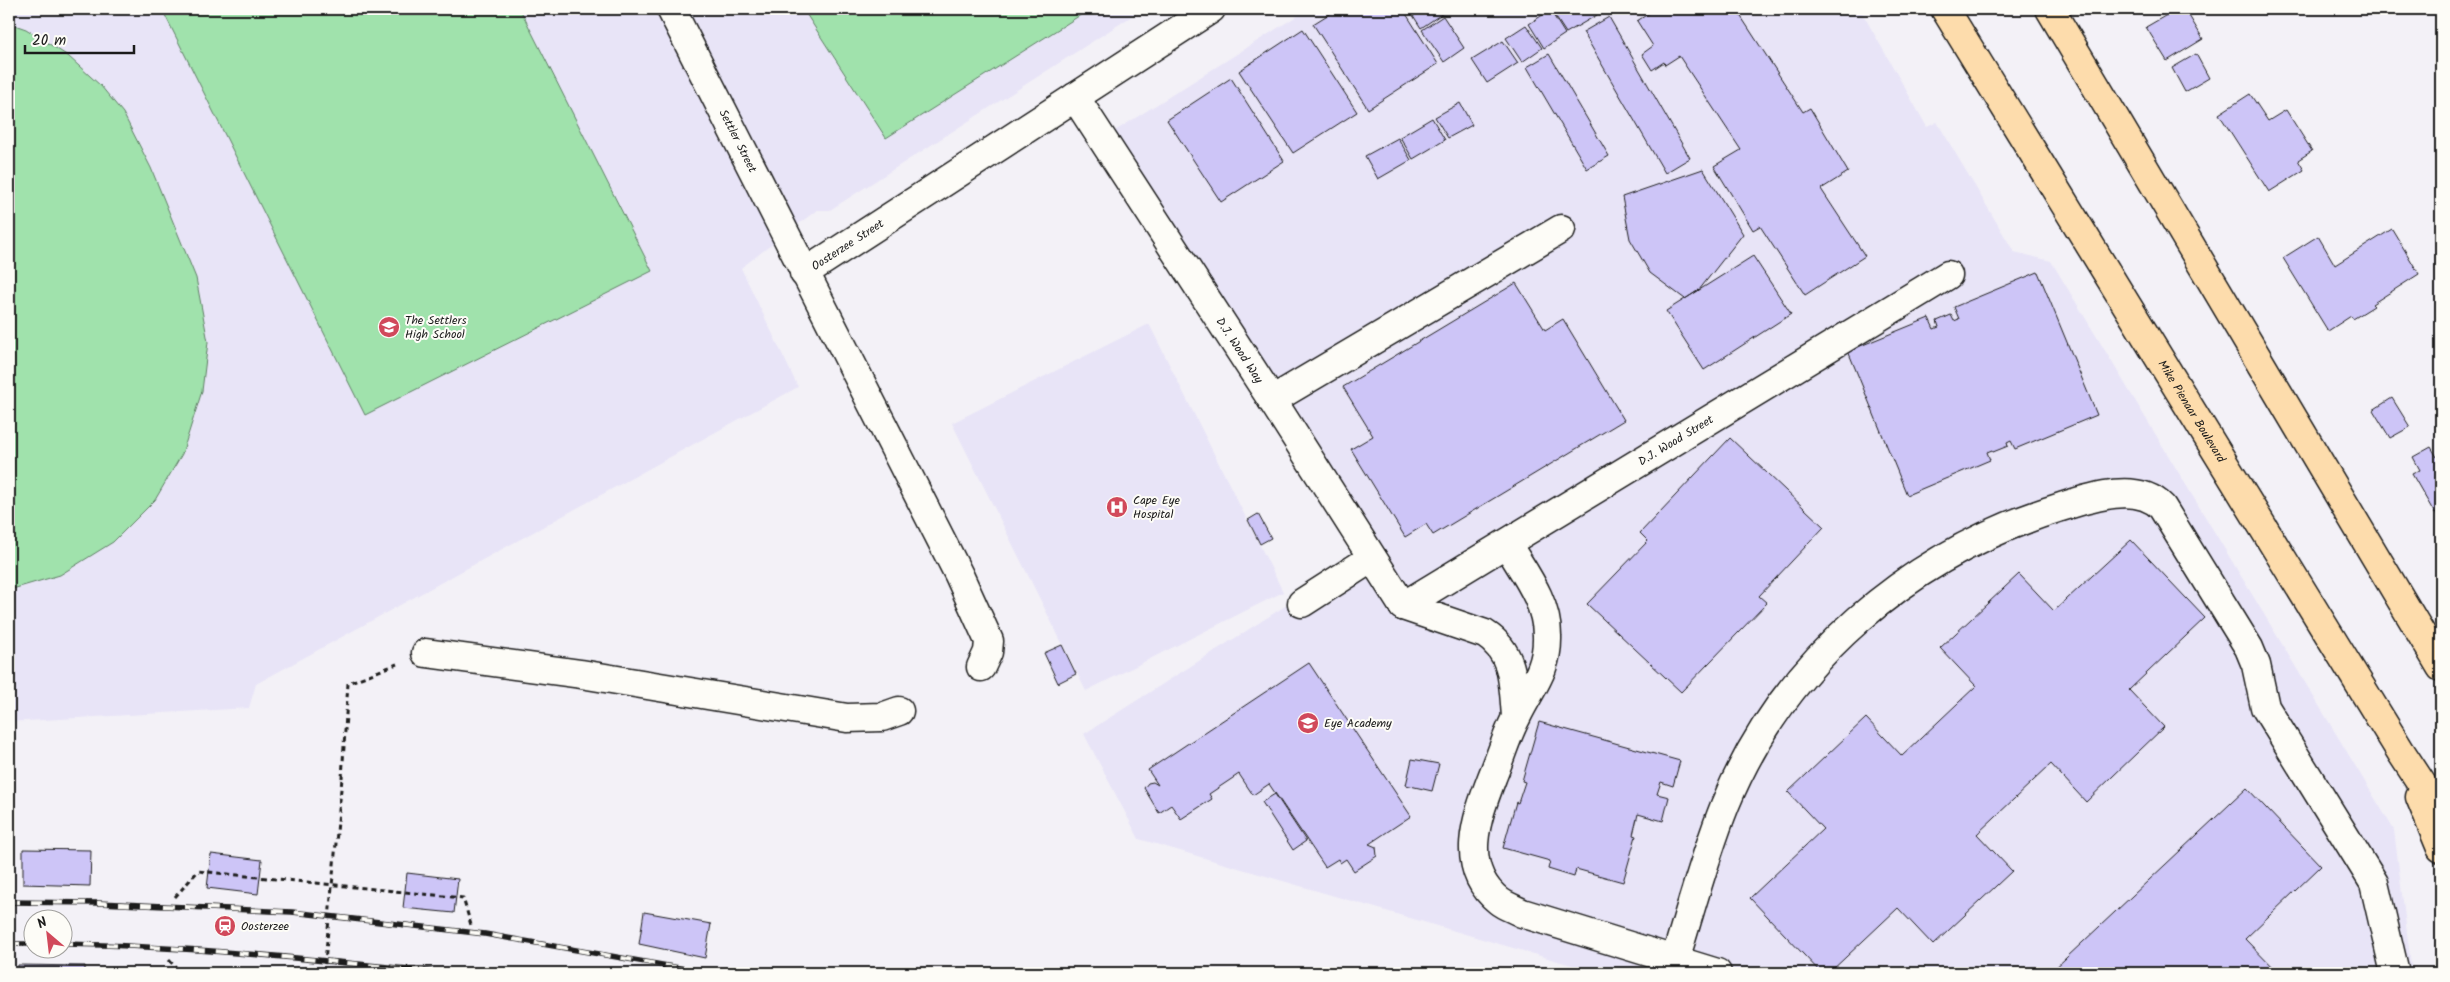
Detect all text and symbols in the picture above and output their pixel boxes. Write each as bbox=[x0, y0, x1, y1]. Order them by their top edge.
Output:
scale bar bbox=[25, 22, 134, 54]
text: 20 m bbox=[32, 29, 66, 53]
street label: Settler Street bbox=[714, 106, 762, 176]
street label: Oosterzee Street bbox=[807, 214, 888, 275]
place label: The Settlers High School bbox=[405, 311, 467, 344]
street label: D.J. Wood Way bbox=[1211, 313, 1268, 387]
school or university icon: The Settlers High School bbox=[377, 315, 401, 339]
street label: Mike Pienaar Boulevard bbox=[2153, 356, 2231, 467]
street label: D.J. Wood Street bbox=[1634, 410, 1717, 471]
place label: Cape Eye Hospital bbox=[1133, 491, 1180, 524]
hospital icon: Cape Eye Hospital bbox=[1105, 495, 1129, 519]
school or university icon: Eye Academy bbox=[1296, 711, 1320, 735]
place label: Eye Academy bbox=[1324, 714, 1392, 733]
north arrow bbox=[22, 910, 72, 960]
text: N bbox=[33, 912, 52, 935]
station icon: Oosterzee bbox=[213, 914, 237, 938]
place label: Oosterzee bbox=[241, 917, 290, 936]

